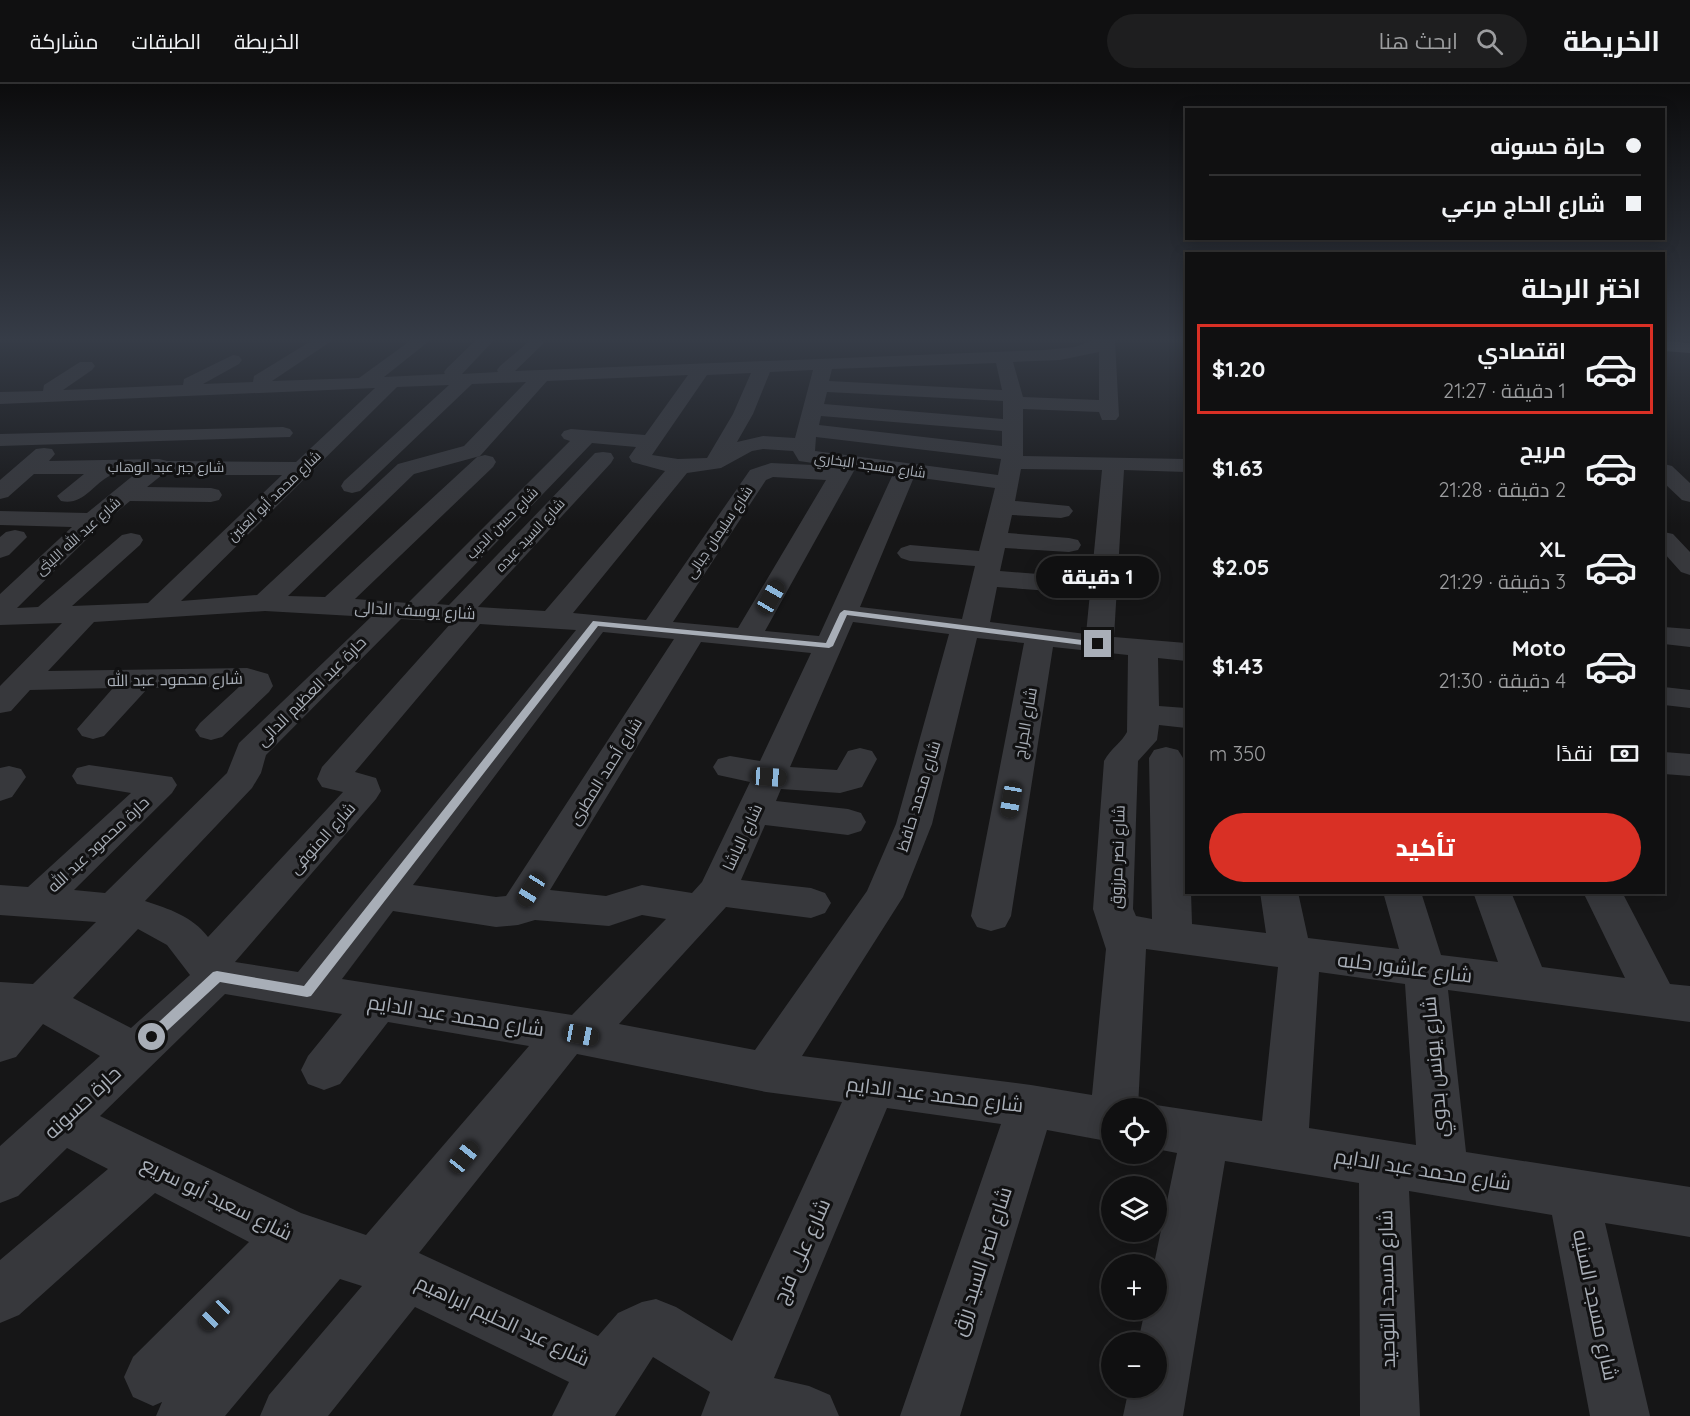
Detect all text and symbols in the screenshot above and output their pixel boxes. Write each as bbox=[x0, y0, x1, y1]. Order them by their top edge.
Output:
search box bbox=[1107, 14, 1527, 68]
text: الخريطة bbox=[1563, 23, 1660, 58]
icon: search bbox=[1473, 25, 1506, 58]
text: ابحث هنا bbox=[1378, 27, 1458, 55]
text: مشاركة bbox=[30, 28, 99, 54]
text: الطبقات bbox=[132, 28, 201, 54]
text: الخريطة bbox=[234, 28, 300, 54]
text: حارة حسونه bbox=[1490, 132, 1605, 160]
text: شارع الحاج مرعي bbox=[1441, 190, 1605, 218]
text: اختر الرحلة bbox=[1521, 271, 1641, 305]
text: اقتصادي bbox=[1477, 337, 1566, 365]
icon: car bbox=[1584, 342, 1638, 396]
text: $1.20 bbox=[1212, 355, 1265, 383]
text: 1 دقيقة · 21:27 bbox=[1443, 378, 1566, 403]
text: مريح bbox=[1520, 436, 1566, 464]
icon: car bbox=[1584, 441, 1638, 495]
street label: شارع محمد أبو العنين bbox=[223, 447, 325, 545]
street label: شارع مسجد البخاري bbox=[813, 448, 927, 485]
text: $1.63 bbox=[1212, 454, 1263, 482]
street label: شارع جبر عبد الوهاب bbox=[108, 458, 224, 476]
text: 2 دقيقة · 21:28 bbox=[1438, 477, 1566, 502]
street label: شارع سليمان جبالى bbox=[681, 482, 757, 582]
street label: شارع حسن الديب bbox=[462, 483, 542, 563]
street label: شارع عبد الله الليثى bbox=[32, 493, 124, 579]
street label: شارع السيد عبده bbox=[491, 494, 569, 576]
text: XL bbox=[1539, 535, 1566, 563]
icon: car bbox=[1584, 540, 1638, 594]
text: $2.05 bbox=[1212, 553, 1269, 581]
callout: 1 دقيقة bbox=[1036, 557, 1160, 599]
text: 1 دقيقة bbox=[1062, 564, 1133, 589]
text: 3 دقيقة · 21:29 bbox=[1439, 569, 1566, 594]
car bbox=[754, 577, 788, 617]
street label: شارع يوسف الدالى bbox=[354, 597, 476, 625]
route end bbox=[1084, 630, 1111, 657]
street label: حارة عبد العظيم الدالى bbox=[252, 632, 371, 751]
text: Moto bbox=[1512, 634, 1566, 662]
icon: car bbox=[1584, 639, 1638, 693]
text: $1.43 bbox=[1212, 652, 1263, 680]
street label: شارع محمود عبد الله bbox=[107, 668, 243, 692]
text: 4 دقيقة · 21:30 bbox=[1439, 668, 1566, 693]
street label: شارع الجراج bbox=[1009, 686, 1043, 761]
street label: شارع أحمد المطرى bbox=[564, 714, 648, 829]
icon: cash bbox=[1608, 737, 1641, 770]
street label: شارع محمد حافظ bbox=[892, 738, 946, 855]
text: نقدًا bbox=[1555, 739, 1593, 767]
text: 350 m bbox=[1209, 741, 1266, 766]
car bbox=[750, 767, 788, 787]
car bbox=[999, 781, 1023, 819]
street label: حارة محمود عبد الله bbox=[43, 792, 153, 896]
street label: شارع المنوفى bbox=[285, 798, 361, 879]
street label: شارع الباشا bbox=[718, 800, 768, 874]
street label: شارع نصر مرزوق bbox=[1105, 805, 1131, 909]
button: تأكيد bbox=[1209, 813, 1641, 882]
car bbox=[514, 870, 548, 910]
street label: شارع عاشور حلبه bbox=[1336, 946, 1474, 990]
street label: شارع محمد عبد الدايم bbox=[366, 989, 546, 1043]
street label: شارع يونس بدوي bbox=[1415, 995, 1457, 1139]
route start bbox=[138, 1023, 165, 1050]
car bbox=[562, 1023, 600, 1047]
street label: حارة حسونه bbox=[38, 1060, 126, 1144]
street label: شارع محمد عبد الدايم bbox=[845, 1071, 1025, 1119]
map controls bbox=[1101, 1098, 1167, 1398]
button: locate bbox=[1101, 1098, 1167, 1164]
car bbox=[446, 1137, 482, 1177]
street label: شارع محمد عبد الدايم bbox=[1333, 1143, 1513, 1197]
street label: شارع سعيد أبو سريع bbox=[136, 1151, 297, 1247]
button: layers bbox=[1101, 1176, 1167, 1242]
street label: شارع نصر السيد رزق bbox=[945, 1183, 1019, 1339]
street label: شارع على فرج bbox=[767, 1195, 837, 1308]
street label: شارع مسجد التوحيد bbox=[1372, 1210, 1402, 1368]
street label: شارع مسجد السنيه bbox=[1566, 1227, 1624, 1383]
button: + bbox=[1101, 1254, 1167, 1320]
street label: شارع عبد الحليم ابراهيم bbox=[411, 1269, 594, 1373]
car bbox=[196, 1296, 234, 1334]
button: − bbox=[1101, 1332, 1167, 1398]

